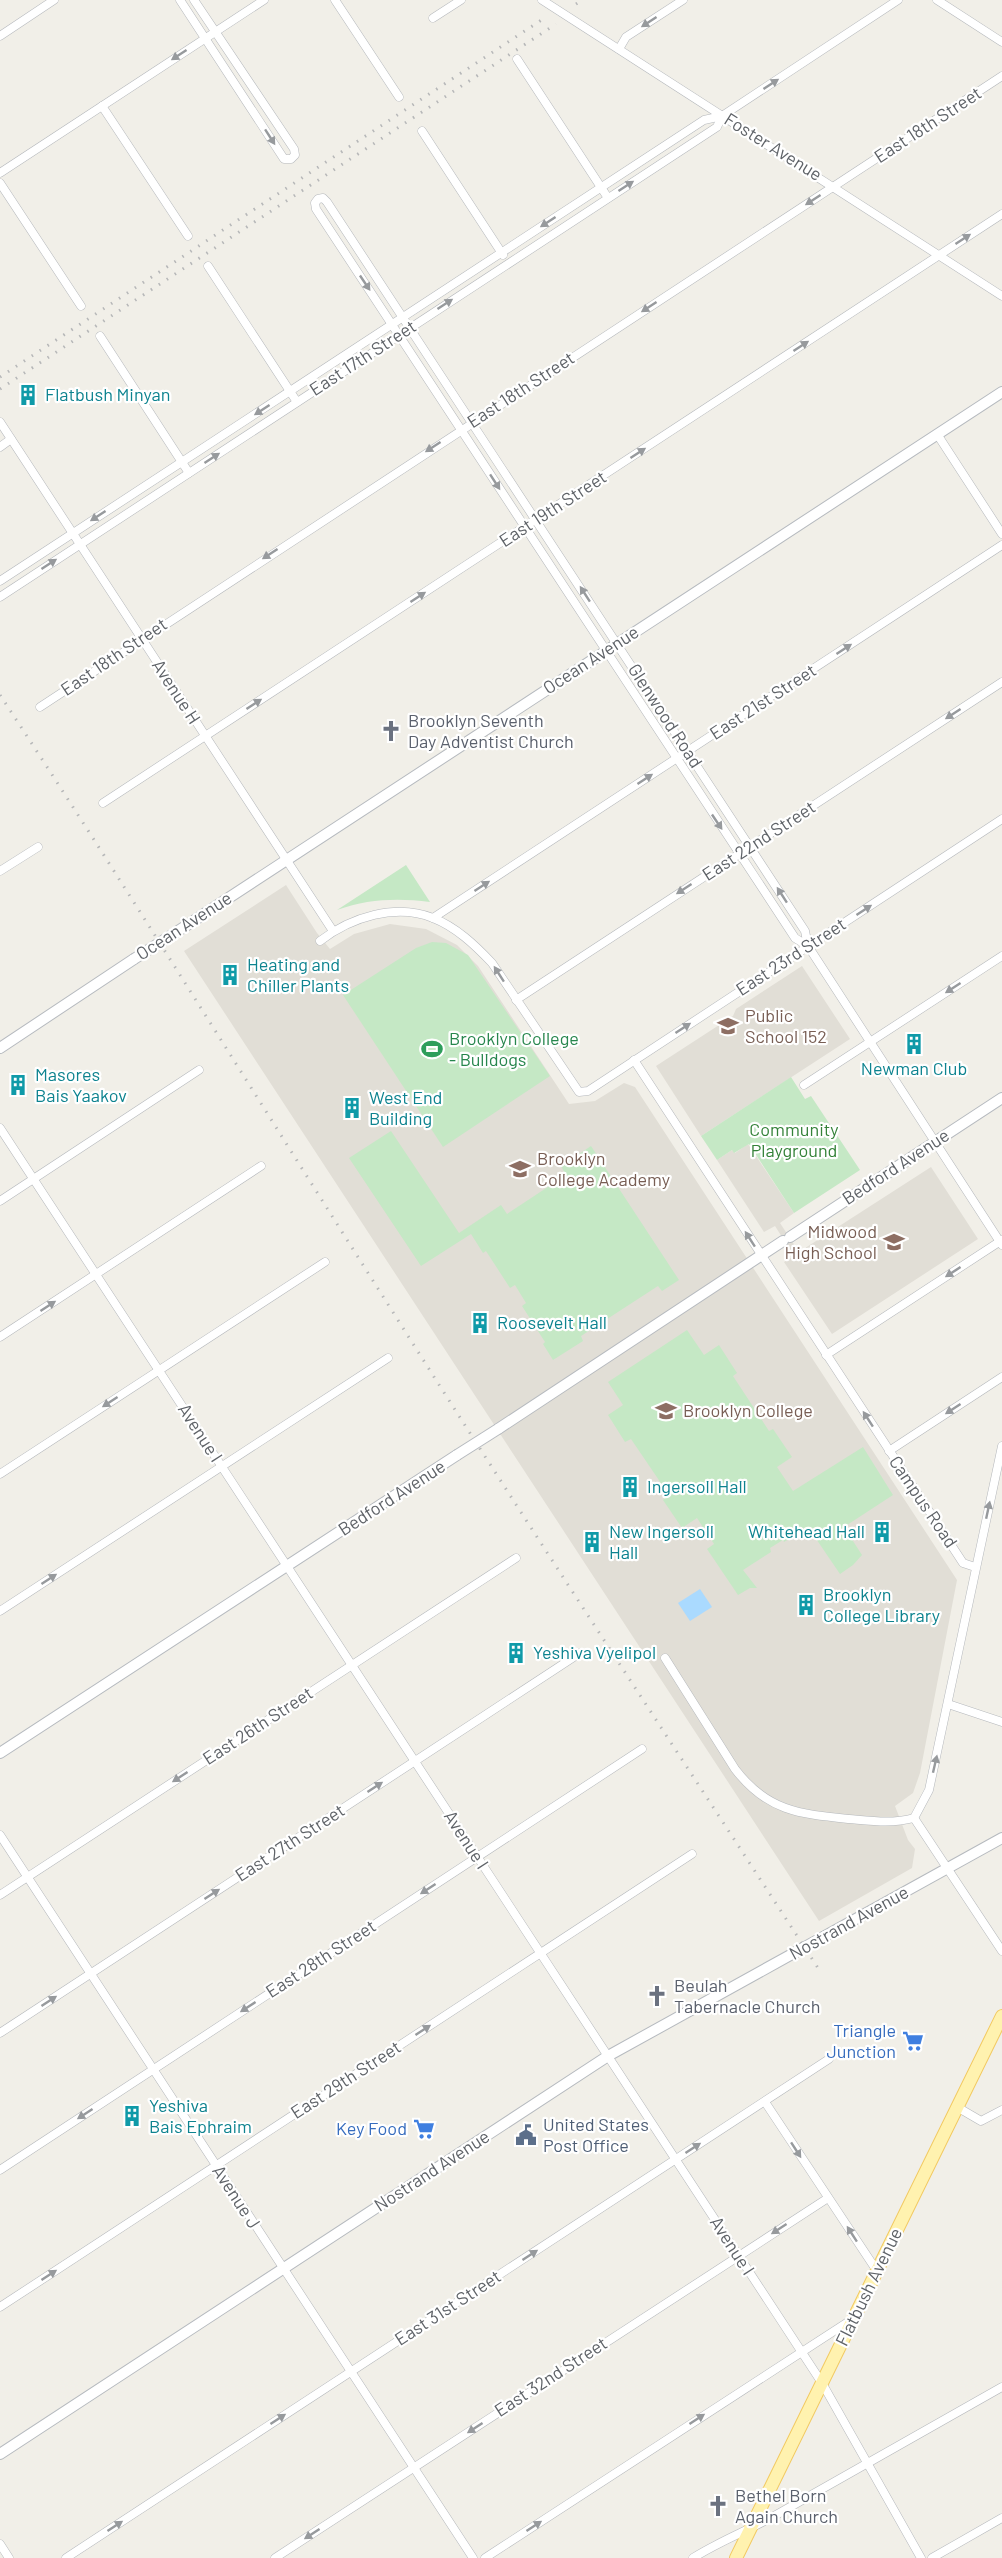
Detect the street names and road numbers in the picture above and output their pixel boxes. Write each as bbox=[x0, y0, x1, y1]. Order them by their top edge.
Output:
street label: East 18th Street bbox=[870, 81, 985, 167]
street label: Foster Avenue bbox=[721, 107, 827, 185]
street label: East 17th Street bbox=[305, 315, 420, 400]
street label: East 18th Street bbox=[463, 346, 578, 432]
street label: East 19th Street bbox=[495, 465, 610, 551]
street label: East 18th Street bbox=[56, 613, 171, 700]
street label: Ocean Avenue bbox=[538, 620, 642, 698]
street label: Avenue H bbox=[148, 655, 206, 728]
street label: Glenwood Road bbox=[624, 659, 708, 772]
street label: East 21st Street bbox=[705, 659, 820, 744]
street label: East 22nd Street bbox=[698, 795, 819, 885]
street label: Ocean Avenue bbox=[131, 886, 235, 964]
street label: East 23rd Street bbox=[731, 912, 850, 1000]
street label: Bedford Avenue bbox=[838, 1123, 953, 1209]
street label: Avenue I bbox=[174, 1399, 228, 1466]
street label: Campus Road bbox=[885, 1451, 963, 1552]
street label: Bedford Avenue bbox=[334, 1454, 449, 1540]
street label: East 26th Street bbox=[198, 1681, 317, 1769]
street label: East 27th Street bbox=[231, 1799, 348, 1886]
street label: Avenue I bbox=[440, 1806, 494, 1873]
street label: Nostrand Avenue bbox=[785, 1880, 912, 1964]
street label: East 28th Street bbox=[261, 1914, 380, 2002]
street label: East 29th Street bbox=[286, 2035, 405, 2123]
street label: Nostrand Avenue bbox=[370, 2125, 493, 2216]
street label: Avenue J bbox=[208, 2161, 265, 2232]
street label: Avenue I bbox=[706, 2212, 760, 2279]
street label: Flatbush Avenue bbox=[830, 2224, 906, 2349]
street label: East 31st Street bbox=[390, 2265, 505, 2350]
street label: East 32nd Street bbox=[490, 2332, 611, 2421]

